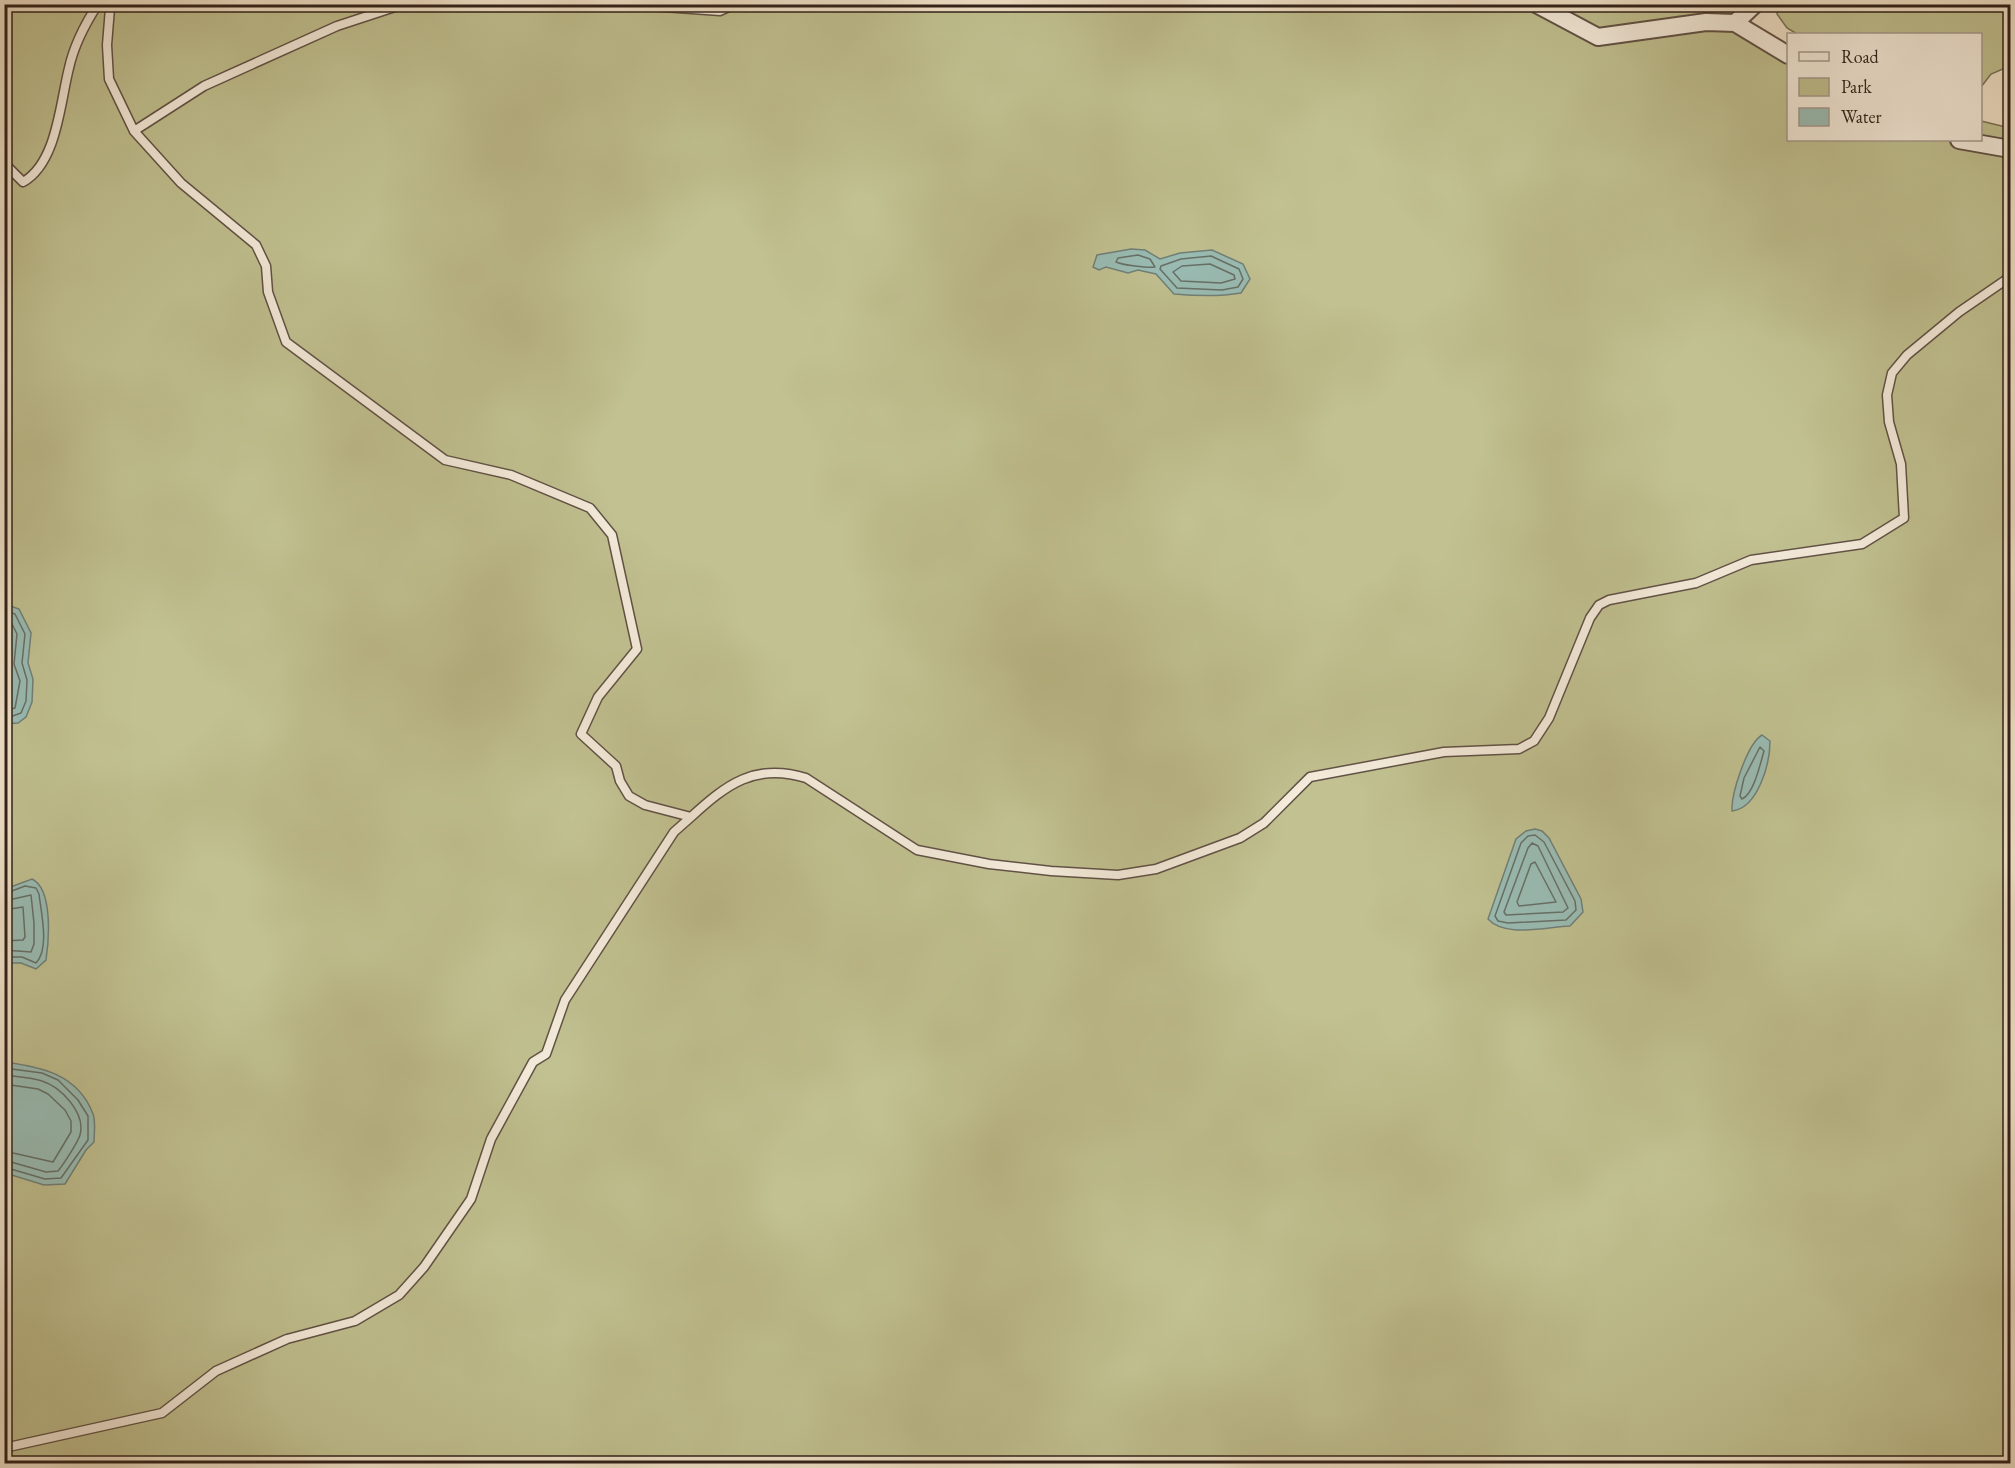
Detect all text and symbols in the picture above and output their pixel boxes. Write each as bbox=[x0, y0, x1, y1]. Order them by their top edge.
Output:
legend bbox=[1787, 33, 1982, 141]
text: Road bbox=[1841, 45, 1880, 68]
text: Park bbox=[1841, 75, 1872, 98]
text: Water bbox=[1841, 105, 1882, 128]

